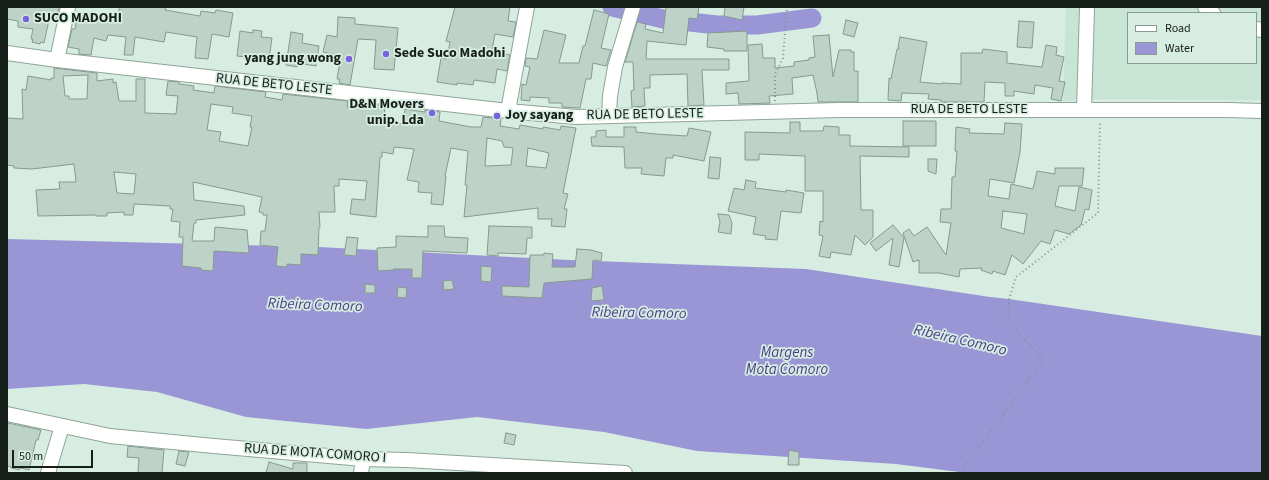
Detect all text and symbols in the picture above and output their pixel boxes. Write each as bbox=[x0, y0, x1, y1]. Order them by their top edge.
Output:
place label: SUCO MADOHI bbox=[34, 11, 122, 27]
legend bbox=[1127, 12, 1257, 64]
marker: SUCO MADOHI bbox=[21, 14, 31, 24]
text: Road bbox=[1165, 20, 1191, 37]
text: Water bbox=[1165, 40, 1194, 57]
place label: Sede Suco Madohi bbox=[394, 46, 505, 62]
marker: Sede Suco Madohi bbox=[381, 49, 391, 59]
place label: yang jung wong bbox=[244, 51, 341, 67]
marker: yang jung wong bbox=[344, 54, 354, 64]
street label: RUA DE BETO LESTE bbox=[215, 71, 333, 99]
place label: D&N Movers unip. Lda bbox=[349, 97, 424, 130]
street label: RUA DE BETO LESTE bbox=[910, 102, 1028, 118]
street label: RUA DE BETO LESTE bbox=[586, 106, 704, 124]
marker: D&N Movers unip. Lda bbox=[427, 108, 437, 118]
place label: Joy sayang bbox=[505, 108, 573, 124]
marker: Joy sayang bbox=[492, 111, 502, 121]
water label: Ribeira Comoro bbox=[267, 295, 363, 317]
water label: Ribeira Comoro bbox=[591, 304, 687, 324]
water label: Ribeira Comoro bbox=[912, 322, 1008, 360]
water label: Margens Mota Comoro bbox=[746, 345, 828, 380]
street label: RUA DE MOTA COMORO I bbox=[243, 441, 387, 467]
scale bar bbox=[14, 442, 95, 468]
text: 50 m bbox=[19, 448, 43, 465]

